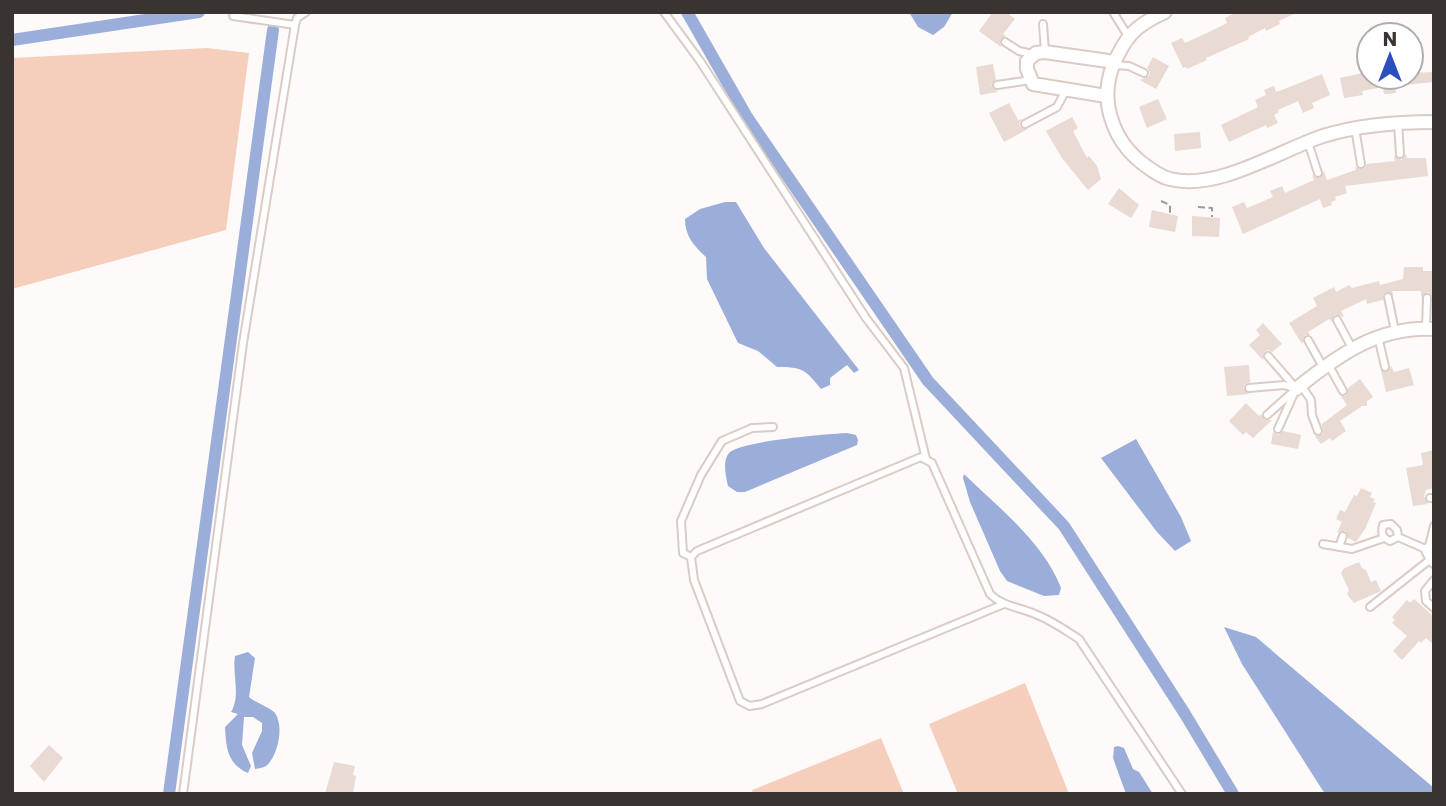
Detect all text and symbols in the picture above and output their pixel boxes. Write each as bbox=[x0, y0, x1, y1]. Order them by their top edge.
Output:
north arrow bbox=[1355, 21, 1425, 91]
text: N bbox=[1383, 26, 1397, 53]

